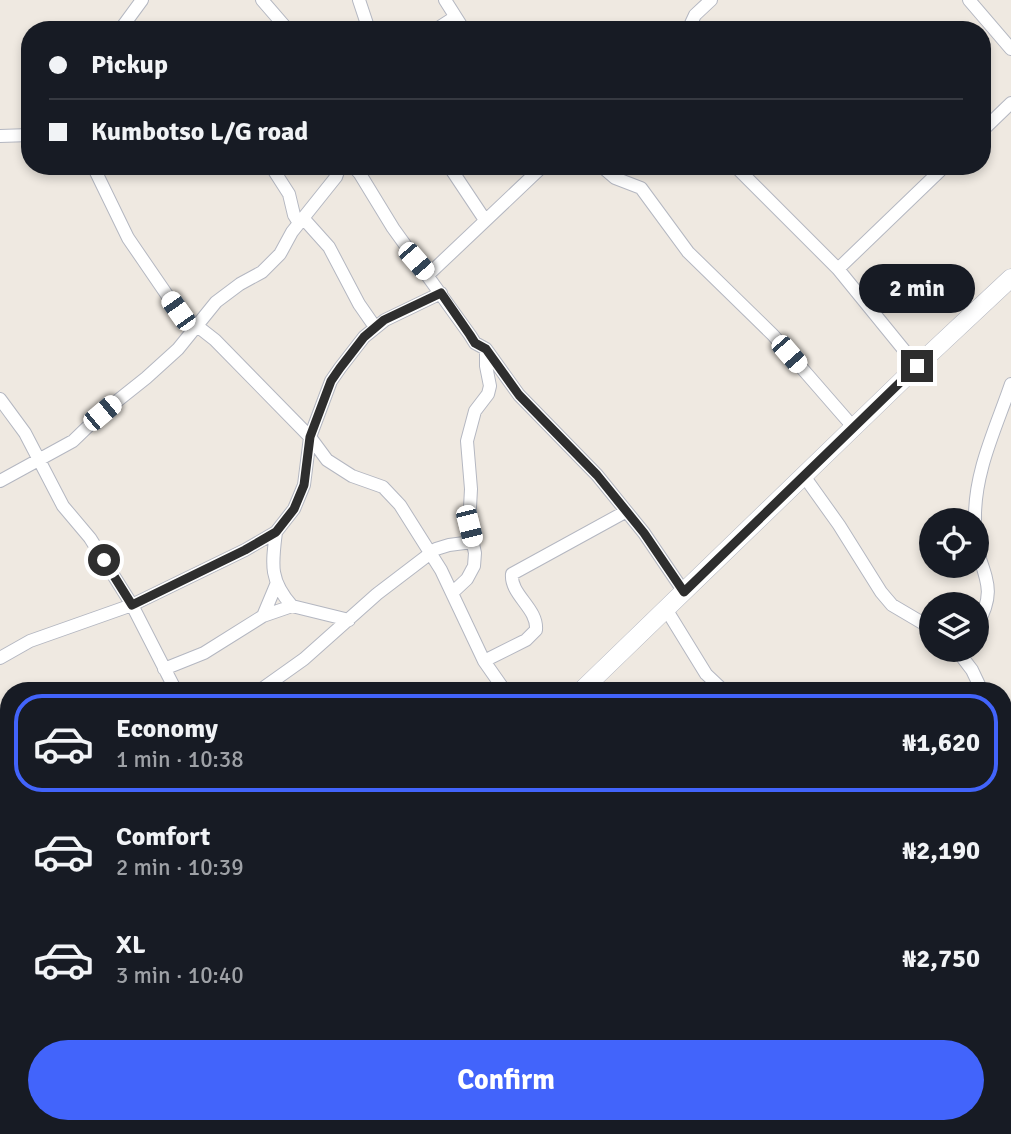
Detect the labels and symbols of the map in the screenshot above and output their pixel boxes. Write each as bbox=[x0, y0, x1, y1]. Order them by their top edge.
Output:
car bbox=[395, 238, 438, 284]
callout: 2 min bbox=[859, 264, 975, 314]
car bbox=[158, 288, 199, 334]
car bbox=[768, 331, 811, 377]
route end bbox=[901, 350, 933, 382]
car bbox=[80, 391, 125, 435]
car bbox=[454, 503, 485, 549]
route start bbox=[88, 544, 120, 576]

